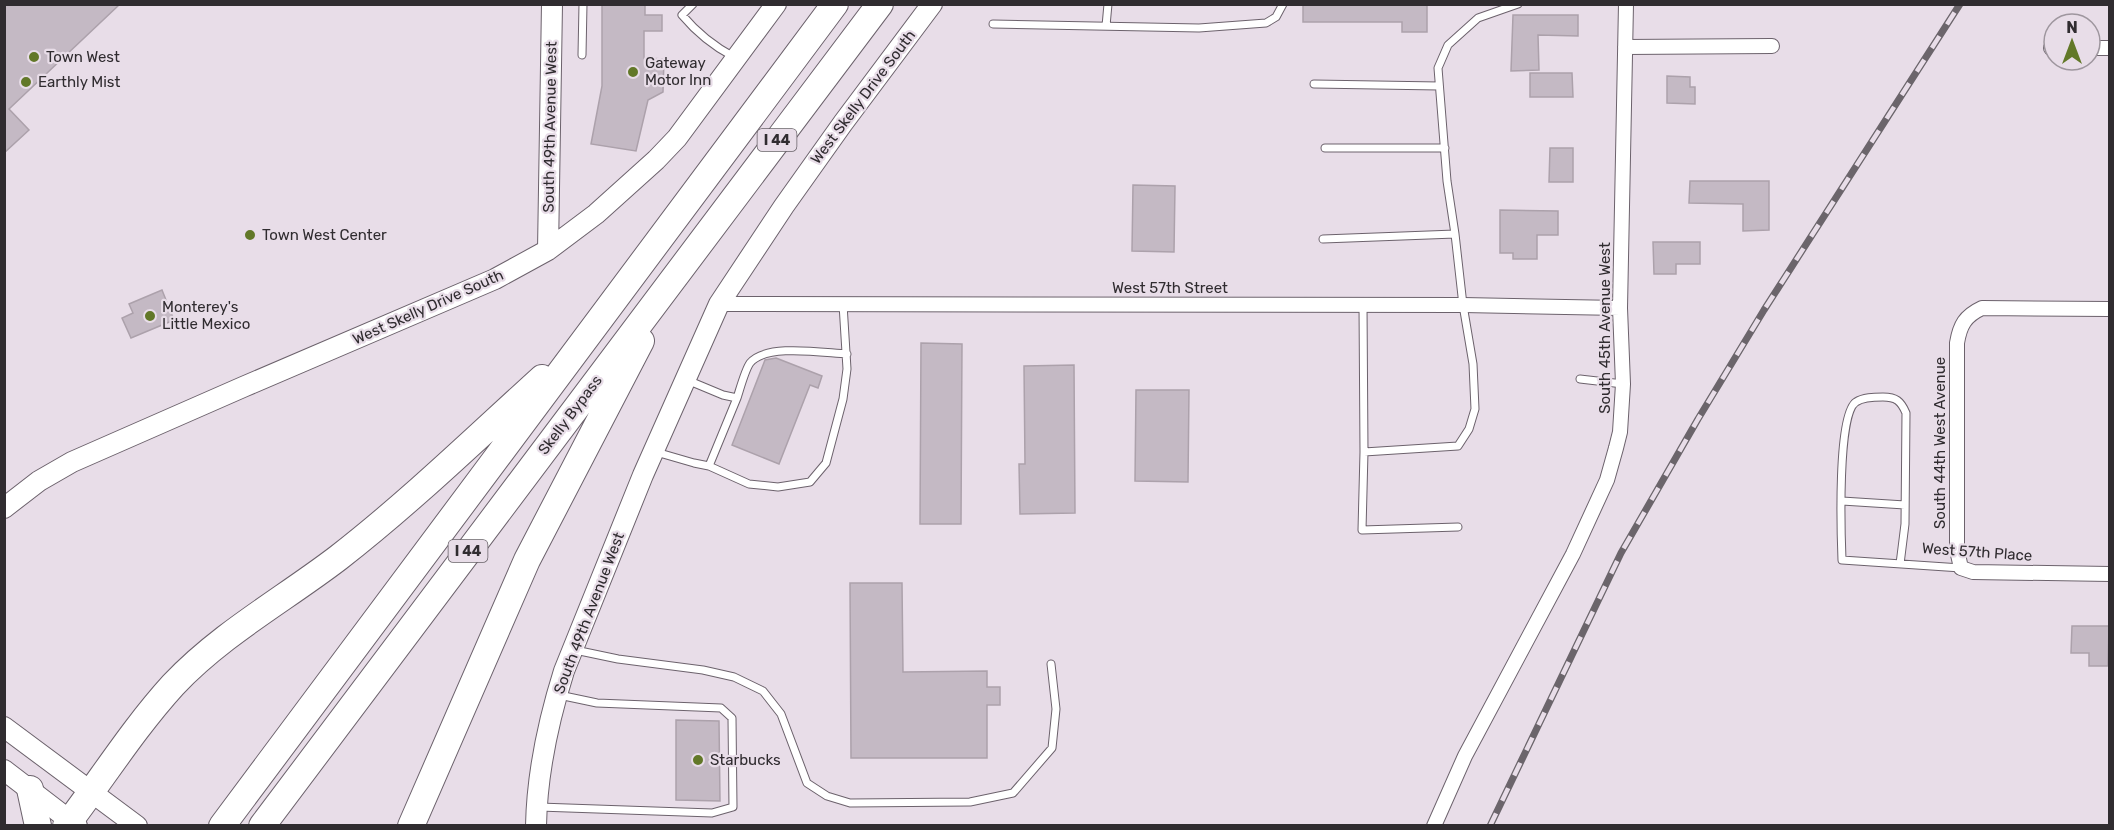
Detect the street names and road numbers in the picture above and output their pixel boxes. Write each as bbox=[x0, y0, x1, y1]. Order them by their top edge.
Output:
street label: West Skelly Drive South bbox=[807, 27, 919, 167]
street label: South 49th Avenue West bbox=[540, 41, 560, 213]
road number: I 44 bbox=[758, 129, 796, 151]
street label: South 45th Avenue West bbox=[1596, 242, 1614, 414]
street label: West Skelly Drive South bbox=[350, 266, 506, 348]
street label: West 57th Street bbox=[1112, 279, 1228, 297]
street label: South 44th West Avenue bbox=[1931, 357, 1949, 529]
street label: Skelly Bypass bbox=[534, 371, 606, 458]
street label: South 49th Avenue West bbox=[550, 530, 628, 696]
street label: West 57th Place bbox=[1921, 539, 2033, 565]
road number: I 44 bbox=[448, 540, 488, 562]

